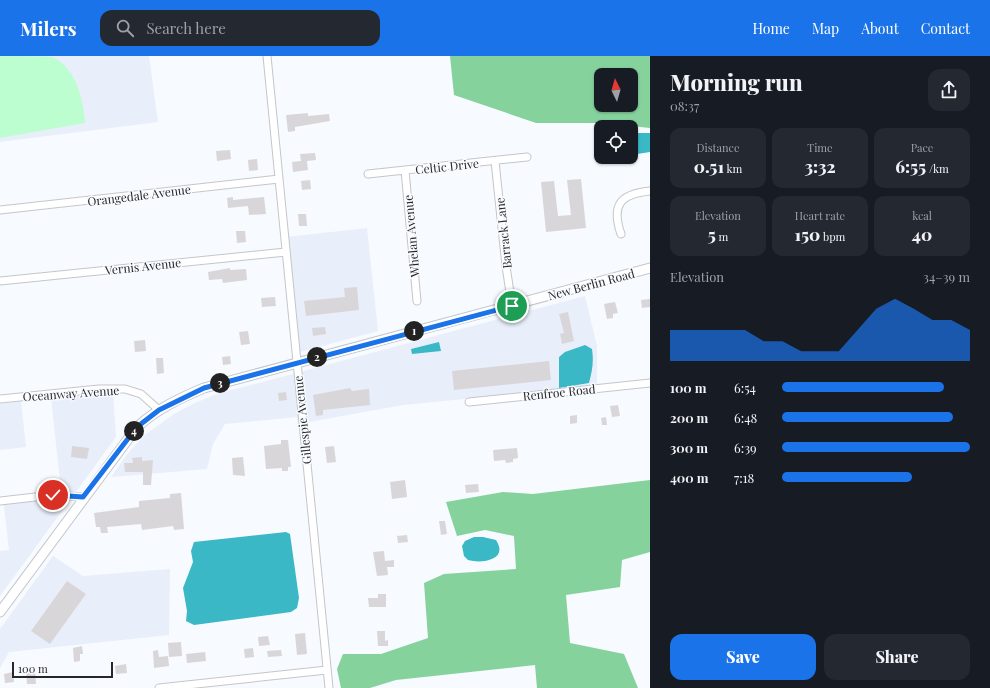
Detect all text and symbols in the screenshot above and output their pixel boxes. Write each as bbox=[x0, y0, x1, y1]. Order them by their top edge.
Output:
search box bbox=[100, 10, 380, 46]
text: Milers bbox=[20, 15, 76, 41]
icon: search bbox=[114, 17, 136, 39]
text: Search here bbox=[146, 18, 226, 38]
text: Home bbox=[752, 19, 790, 38]
text: Map bbox=[812, 19, 839, 38]
text: About bbox=[861, 19, 899, 38]
text: Contact bbox=[921, 19, 970, 38]
text: Morning run bbox=[670, 67, 803, 97]
north arrow bbox=[594, 68, 638, 112]
map controls bbox=[594, 68, 638, 164]
button: share bbox=[928, 69, 970, 111]
text: 08:37 bbox=[670, 97, 699, 114]
button: locate bbox=[594, 120, 638, 164]
text: Distance bbox=[697, 140, 739, 155]
text: Time bbox=[807, 140, 833, 155]
text: Pace bbox=[911, 140, 933, 155]
street label: Celtic Drive bbox=[414, 155, 480, 177]
text: 0.51 bbox=[694, 155, 724, 177]
text: 3:32 bbox=[804, 155, 836, 177]
text: 6:55 bbox=[895, 155, 926, 177]
text: km bbox=[724, 161, 742, 176]
text: /km bbox=[926, 161, 949, 176]
street label: Orangedale Avenue bbox=[86, 181, 192, 209]
street label: Whelan Avenue bbox=[399, 194, 423, 279]
street label: Barrack Lane bbox=[491, 197, 515, 269]
text: Elevation bbox=[695, 208, 741, 223]
text: Heart rate bbox=[795, 208, 845, 223]
text: kcal bbox=[912, 208, 932, 223]
text: 5 bbox=[708, 223, 716, 245]
text: 150 bbox=[795, 223, 820, 245]
text: 40 bbox=[912, 223, 932, 245]
text: m bbox=[716, 229, 728, 244]
text: bpm bbox=[820, 229, 845, 244]
street label: Vernis Avenue bbox=[103, 254, 182, 278]
street label: New Berlin Road bbox=[546, 265, 636, 303]
text: Elevation bbox=[670, 268, 724, 285]
text: 34–39 m bbox=[923, 268, 970, 285]
pin bbox=[495, 289, 529, 323]
icon: arrive bbox=[501, 295, 523, 317]
pin: 1 bbox=[404, 321, 424, 341]
text: 1 bbox=[412, 323, 416, 338]
pin: 2 bbox=[307, 347, 327, 367]
text: 2 bbox=[314, 349, 320, 364]
pin: 3 bbox=[210, 373, 230, 393]
text: 3 bbox=[217, 375, 223, 390]
street label: Gillespie Avenue bbox=[289, 375, 315, 465]
text: 100 m bbox=[670, 379, 707, 396]
text: 6:54 bbox=[734, 379, 756, 396]
street label: Renfroe Road bbox=[522, 380, 596, 404]
street label: Oceanway Avenue bbox=[22, 382, 120, 404]
text: 200 m bbox=[670, 409, 708, 426]
text: 6:48 bbox=[734, 409, 757, 426]
pin: 4 bbox=[124, 421, 144, 441]
text: 4 bbox=[131, 423, 137, 438]
text: 300 m bbox=[670, 439, 708, 456]
text: 6:39 bbox=[734, 439, 757, 456]
text: 400 m bbox=[670, 469, 708, 486]
text: 7:18 bbox=[734, 469, 754, 486]
pin bbox=[36, 478, 70, 512]
icon: check bbox=[42, 484, 64, 506]
button: Save bbox=[670, 634, 816, 680]
button: Share bbox=[824, 634, 970, 680]
scale bar bbox=[12, 660, 113, 679]
text: 100 m bbox=[18, 661, 48, 676]

